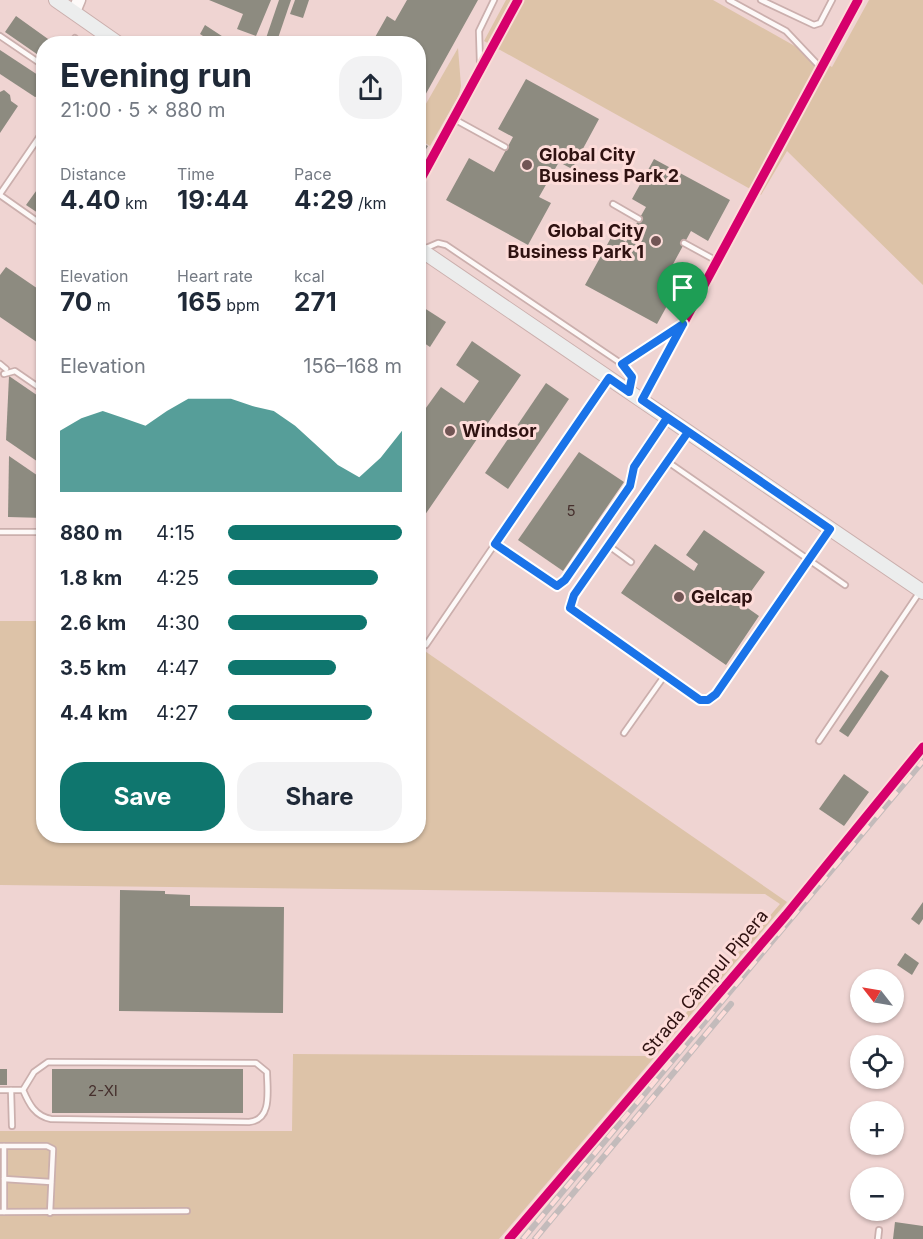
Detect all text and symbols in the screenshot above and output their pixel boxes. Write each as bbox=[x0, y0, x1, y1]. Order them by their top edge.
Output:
text: Evening run bbox=[60, 55, 252, 95]
button: share bbox=[339, 56, 402, 119]
text: 21:00 · 5 × 880 m bbox=[60, 98, 226, 122]
place label: Global City Business Park 2 bbox=[539, 144, 679, 186]
marker: Global City Business Park 2 bbox=[520, 158, 534, 172]
text: Distance bbox=[60, 164, 126, 184]
text: Time bbox=[177, 164, 215, 184]
text: Pace bbox=[294, 164, 332, 184]
text: 4.40 bbox=[60, 184, 121, 215]
text: 19:44 bbox=[177, 184, 249, 215]
text: 4:29 bbox=[294, 184, 354, 215]
text: km bbox=[121, 193, 148, 213]
text: /km bbox=[354, 193, 387, 213]
place label: Global City Business Park 1 bbox=[508, 220, 644, 262]
marker: Global City Business Park 1 bbox=[649, 234, 663, 248]
pin bbox=[657, 262, 708, 324]
text: Elevation bbox=[60, 266, 129, 286]
text: Heart rate bbox=[177, 266, 253, 286]
text: kcal bbox=[294, 266, 325, 286]
icon: arrive bbox=[666, 271, 699, 304]
text: 70 bbox=[60, 286, 92, 317]
text: 165 bbox=[177, 286, 222, 317]
text: 271 bbox=[294, 286, 337, 317]
text: m bbox=[92, 295, 111, 315]
text: bpm bbox=[222, 295, 260, 315]
text: Elevation bbox=[60, 354, 146, 378]
text: 156–168 m bbox=[303, 354, 402, 378]
place label: Windsor bbox=[462, 420, 537, 441]
marker: Windsor bbox=[443, 424, 457, 438]
house number: 5 bbox=[566, 501, 576, 520]
text: 880 m bbox=[60, 521, 123, 545]
text: 4:15 bbox=[156, 521, 195, 545]
text: 1.8 km bbox=[60, 566, 122, 590]
text: 4:25 bbox=[156, 566, 199, 590]
place label: Gelcap bbox=[691, 586, 753, 607]
marker: Gelcap bbox=[672, 590, 686, 604]
text: 2.6 km bbox=[60, 611, 126, 635]
text: 4:30 bbox=[156, 611, 200, 635]
text: 3.5 km bbox=[60, 656, 126, 680]
text: 4:47 bbox=[156, 656, 199, 680]
text: 4.4 km bbox=[60, 701, 128, 725]
text: 4:27 bbox=[156, 701, 198, 725]
button: Save bbox=[60, 762, 225, 831]
button: Share bbox=[237, 762, 402, 831]
street label: Strada Câmpul Pipera bbox=[637, 905, 772, 1060]
north arrow bbox=[850, 969, 904, 1023]
map controls bbox=[850, 969, 904, 1221]
button: locate bbox=[850, 1035, 904, 1089]
house number: 2-XI bbox=[88, 1081, 118, 1100]
button: + bbox=[850, 1101, 904, 1155]
button: − bbox=[850, 1167, 904, 1221]

